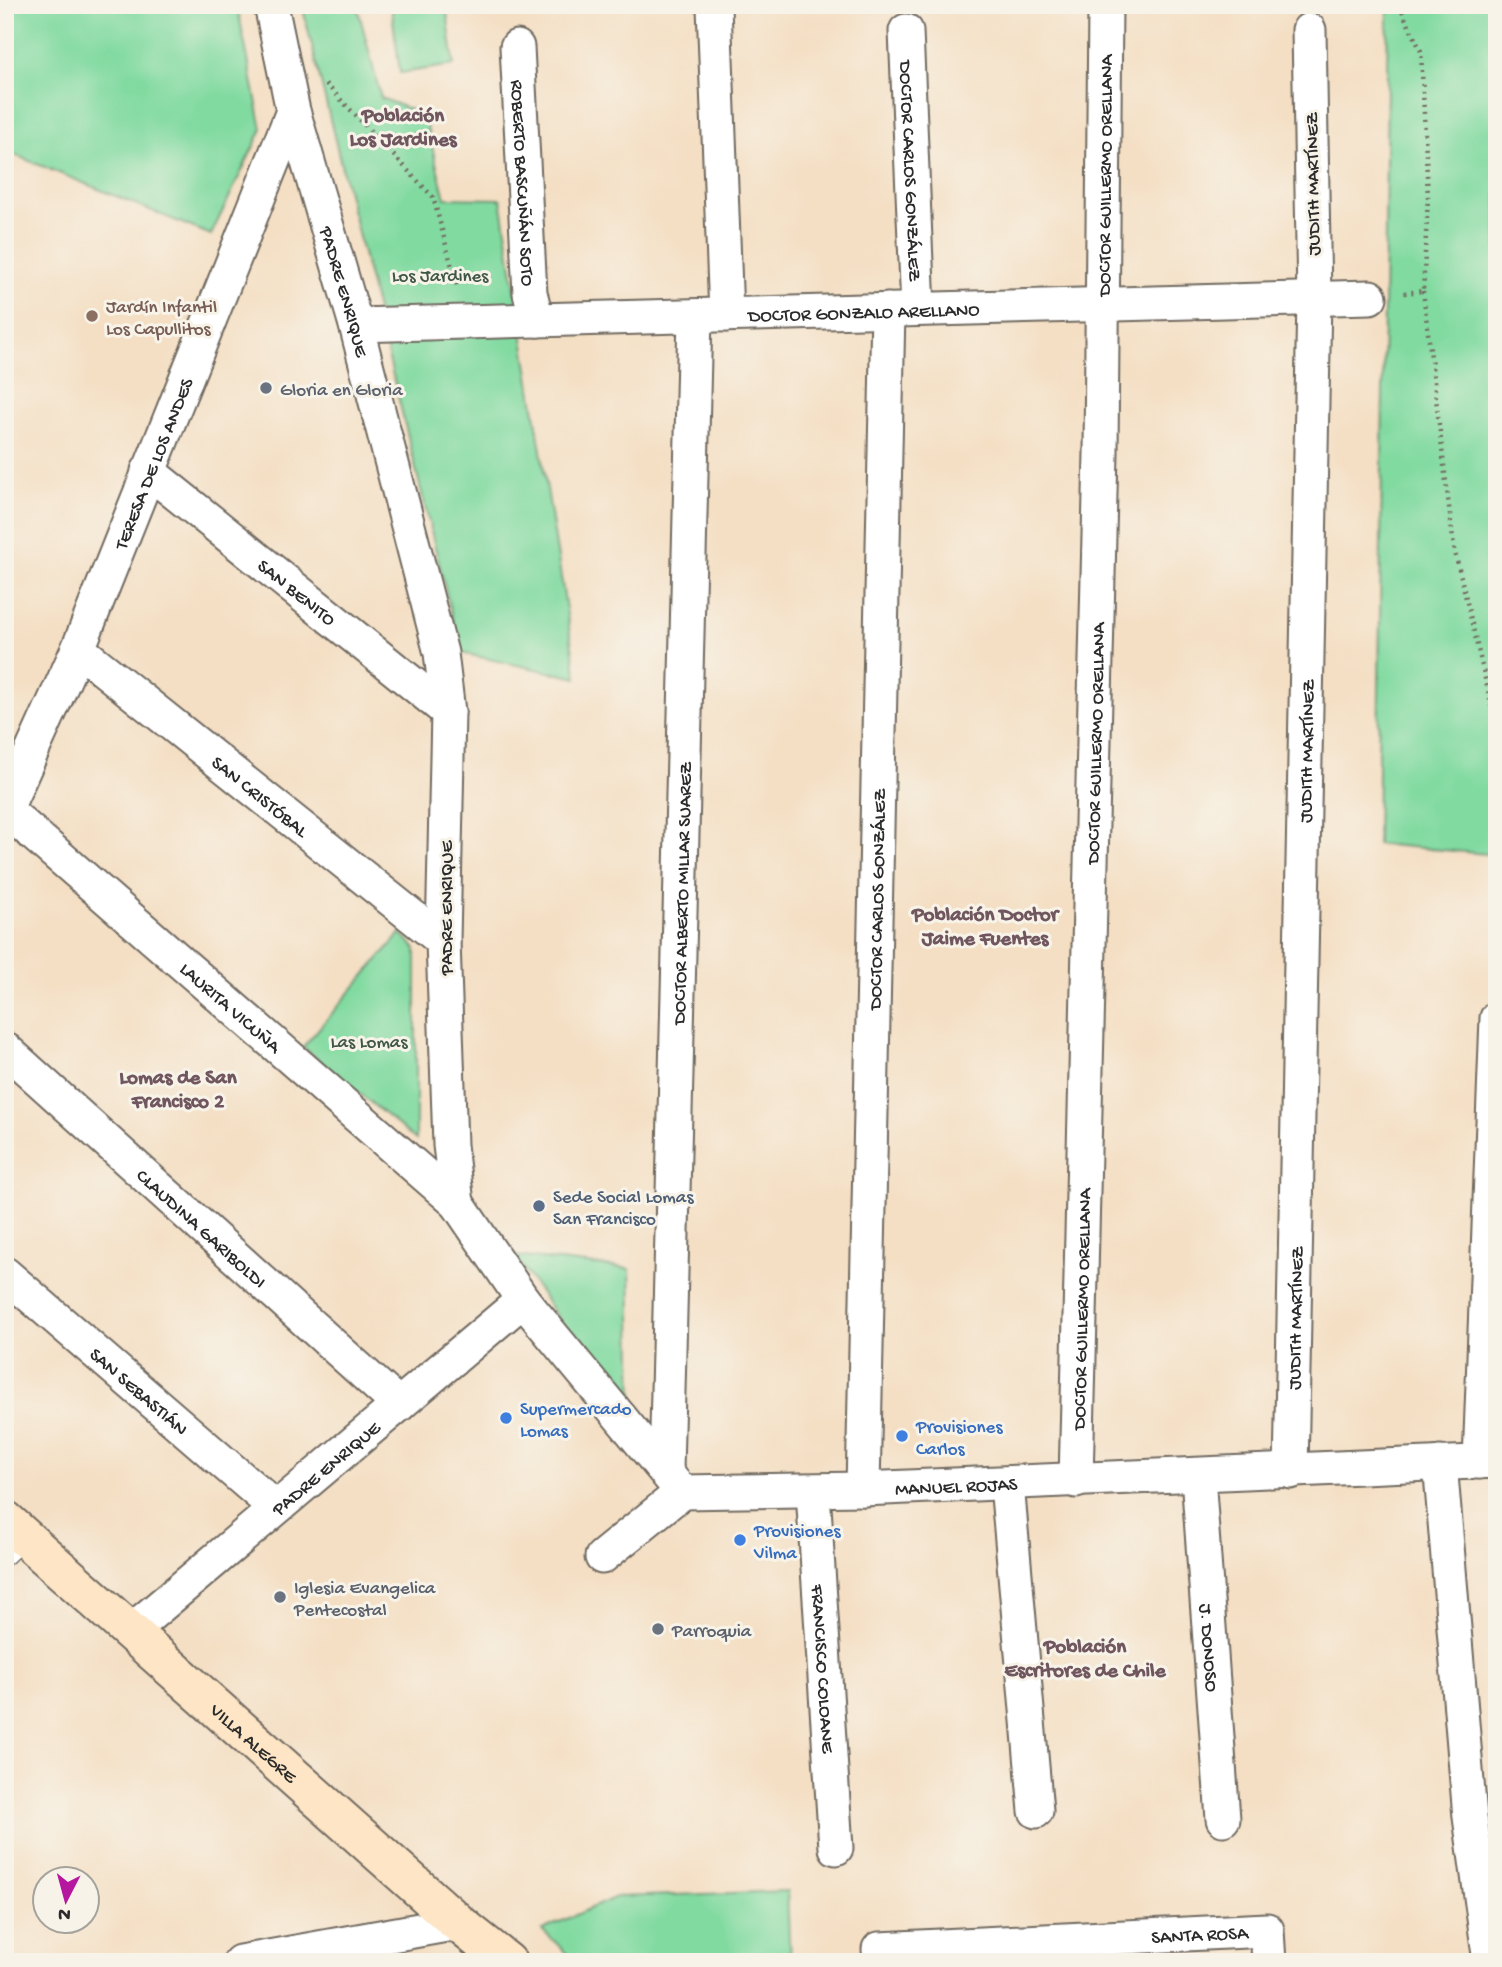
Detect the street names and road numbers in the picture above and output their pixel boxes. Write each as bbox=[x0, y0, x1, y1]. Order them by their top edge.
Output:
street label: DOCTOR GUILLERMO ORELLANA bbox=[1094, 53, 1120, 298]
street label: DOCTOR CARLOS GONZÁLEZ bbox=[892, 58, 925, 283]
street label: ROBERTO BASCUÑÁN SOTO bbox=[504, 79, 538, 287]
street label: JUDITH MARTÍNEZ bbox=[1302, 111, 1327, 256]
street label: PADRE ENRIQUE bbox=[312, 223, 372, 361]
street label: DOCTOR GONZALO ARELLANO bbox=[746, 300, 981, 329]
street label: TERESA DE LOS ANDES bbox=[111, 375, 200, 554]
street label: SAN BENITO bbox=[252, 555, 340, 633]
street label: DOCTOR GUILLERMO ORELLANA bbox=[1083, 620, 1112, 866]
street label: JUDITH MARTÍNEZ bbox=[1296, 679, 1322, 823]
street label: SAN CRISTÓBAL bbox=[206, 752, 312, 844]
street label: DOCTOR ALBERTO MILLAR SUAREZ bbox=[669, 761, 699, 1027]
street label: DOCTOR CARLOS GONZÁLEZ bbox=[865, 788, 893, 1012]
street label: PADRE ENRIQUE bbox=[437, 839, 460, 976]
street label: LAURITA VICUÑA bbox=[174, 959, 286, 1061]
street label: CLAUDINA GARIBOLDI bbox=[130, 1165, 270, 1295]
street label: DOCTOR GUILLERMO ORELLANA bbox=[1069, 1186, 1098, 1432]
street label: JUDITH MARTÍNEZ bbox=[1285, 1245, 1310, 1390]
street label: SAN SEBASTIÁN bbox=[83, 1344, 191, 1442]
street label: PADRE ENRIQUE bbox=[268, 1417, 387, 1523]
street label: MANUEL ROJAS bbox=[894, 1474, 1018, 1503]
street label: FRANCISCO COLOANE bbox=[804, 1583, 838, 1755]
street label: J. DONOSO bbox=[1192, 1603, 1222, 1693]
street label: VILLA ALEGRE bbox=[203, 1699, 301, 1790]
street label: SANTA ROSA bbox=[1151, 1923, 1251, 1951]

